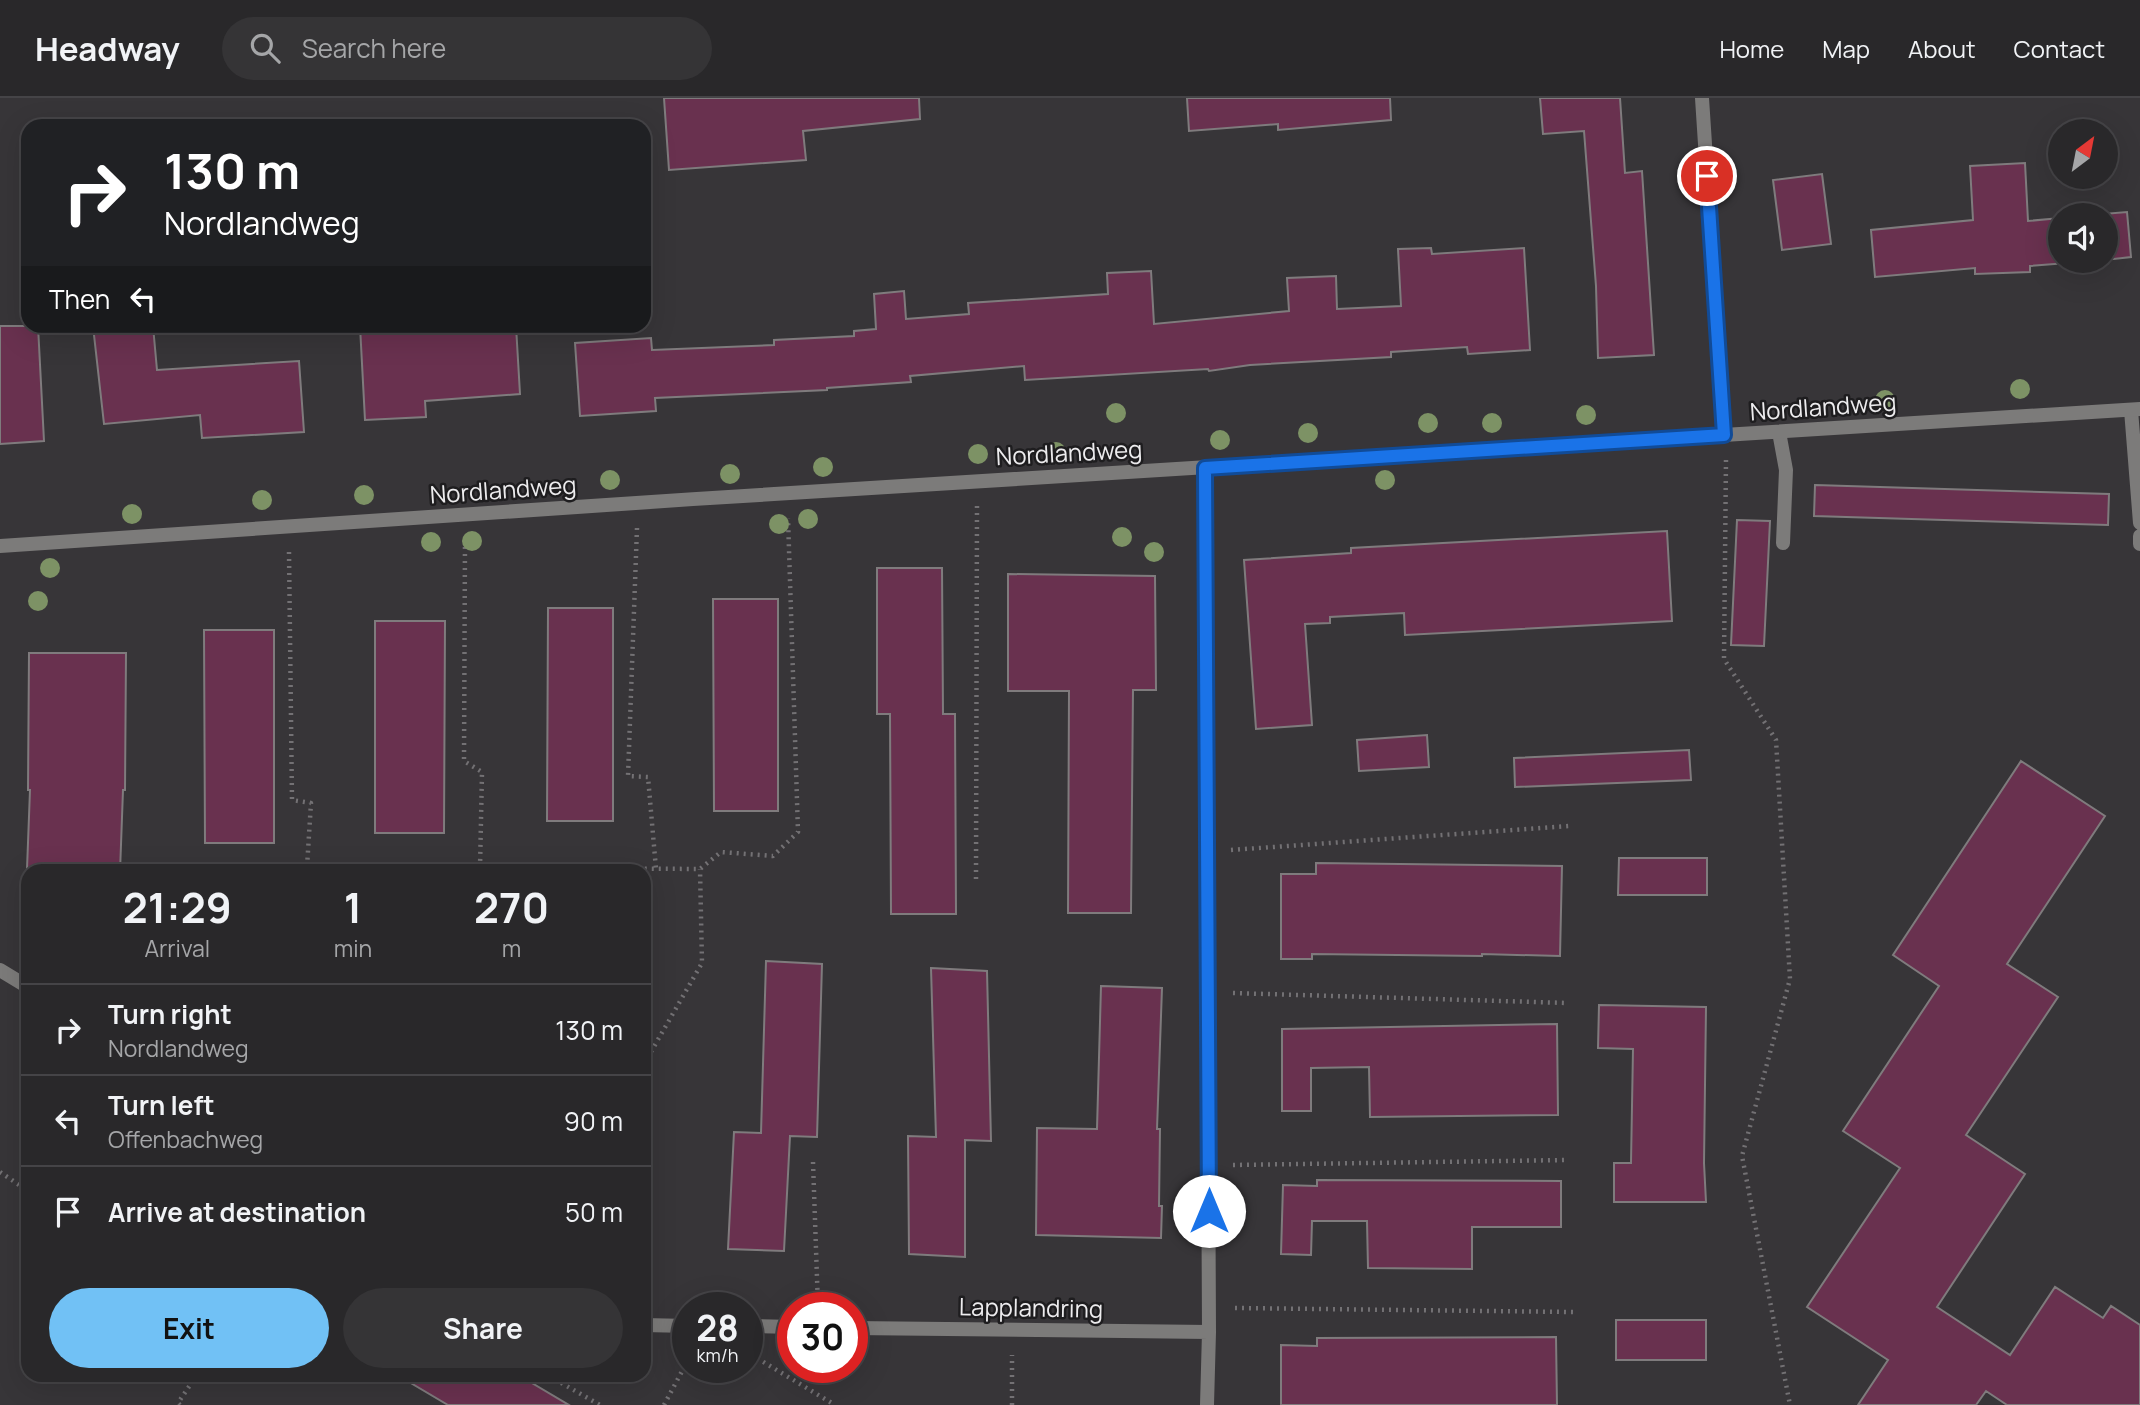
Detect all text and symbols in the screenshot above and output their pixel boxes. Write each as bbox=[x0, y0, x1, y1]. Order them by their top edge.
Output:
search box bbox=[222, 17, 712, 80]
text: Headway bbox=[35, 26, 180, 71]
icon: search bbox=[246, 29, 284, 67]
text: Search here bbox=[302, 30, 446, 66]
text: Home bbox=[1719, 32, 1784, 65]
text: Map bbox=[1822, 32, 1870, 65]
text: About bbox=[1908, 32, 1976, 65]
text: Contact bbox=[2014, 32, 2105, 65]
north arrow bbox=[2048, 119, 2118, 189]
map controls bbox=[2048, 119, 2118, 273]
text: 130 m bbox=[164, 137, 300, 204]
pin bbox=[1677, 146, 1737, 206]
icon: right bbox=[49, 147, 140, 238]
icon: arrive bbox=[1688, 157, 1726, 195]
text: Nordlandweg bbox=[164, 201, 360, 245]
button: sound bbox=[2048, 203, 2118, 273]
icon: left bbox=[124, 280, 162, 318]
text: Then bbox=[49, 281, 110, 317]
street label: Nordlandweg bbox=[1749, 384, 1897, 428]
street label: Nordlandweg bbox=[995, 432, 1143, 472]
street label: Nordlandweg bbox=[429, 467, 577, 511]
text: 21:29 bbox=[123, 878, 232, 936]
text: 1 bbox=[344, 878, 362, 936]
text: 270 bbox=[474, 878, 549, 936]
text: Arrival bbox=[144, 932, 210, 964]
text: min bbox=[334, 932, 372, 964]
text: m bbox=[502, 932, 521, 964]
text: Turn right bbox=[108, 996, 232, 1032]
icon: right bbox=[49, 1011, 87, 1049]
text: 130 m bbox=[555, 1012, 623, 1048]
text: Nordlandweg bbox=[108, 1032, 249, 1064]
text: Turn left bbox=[108, 1087, 215, 1123]
icon: left bbox=[49, 1102, 87, 1140]
text: 90 m bbox=[564, 1103, 623, 1139]
text: Offenbachweg bbox=[108, 1123, 263, 1155]
position arrow bbox=[1172, 1174, 1246, 1248]
icon: arrive bbox=[49, 1193, 87, 1231]
text: Arrive at destination bbox=[108, 1194, 366, 1230]
text: 50 m bbox=[565, 1194, 623, 1230]
button: Exit bbox=[49, 1288, 329, 1368]
button: Share bbox=[343, 1288, 623, 1368]
street label: Lapplandring bbox=[959, 1289, 1103, 1325]
speed limit sign: 30 bbox=[777, 1292, 868, 1383]
text: 28 bbox=[696, 1304, 739, 1352]
text: km/h bbox=[697, 1343, 738, 1367]

